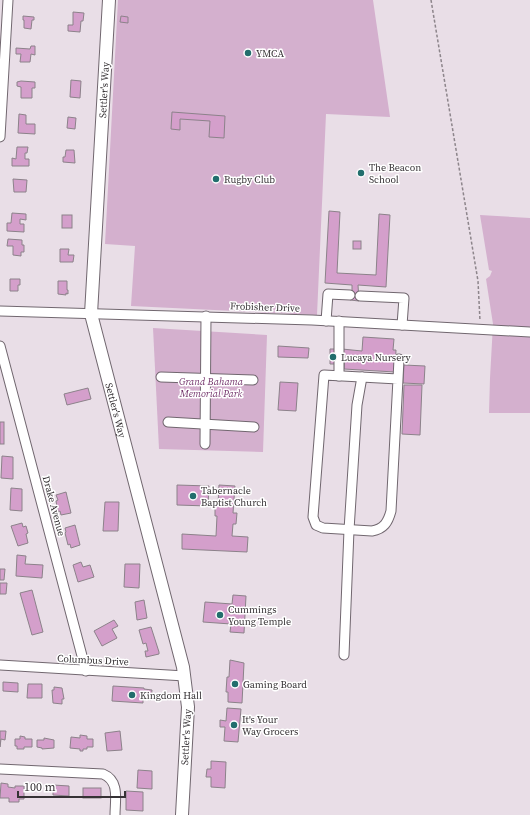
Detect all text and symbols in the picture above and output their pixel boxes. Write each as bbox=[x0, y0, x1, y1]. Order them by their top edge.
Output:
place label: YMCA bbox=[256, 47, 284, 60]
marker: YMCA bbox=[243, 48, 253, 58]
street label: Settler's Way bbox=[96, 61, 112, 118]
place label: The Beacon School bbox=[369, 161, 421, 186]
marker: The Beacon School bbox=[356, 168, 366, 178]
place label: Rugby Club bbox=[224, 173, 275, 186]
marker: Rugby Club bbox=[211, 174, 221, 184]
street label: Frobisher Drive bbox=[230, 299, 300, 315]
place label: Lucaya Nursery bbox=[341, 351, 412, 364]
marker: Lucaya Nursery bbox=[328, 352, 338, 362]
park label: Grand Bahama Memorial Park bbox=[179, 375, 244, 400]
street label: Settler's Way bbox=[103, 381, 130, 440]
street label: Drake Avenue bbox=[40, 474, 68, 538]
place label: Tabernacle Baptist Church bbox=[201, 484, 267, 509]
marker: Tabernacle Baptist Church bbox=[188, 491, 198, 501]
place label: Cummings Young Temple bbox=[228, 603, 291, 628]
marker: Cummings Young Temple bbox=[215, 610, 225, 620]
street label: Columbus Drive bbox=[57, 652, 129, 668]
place label: Gaming Board bbox=[243, 678, 307, 691]
marker: Gaming Board bbox=[230, 679, 240, 689]
place label: Kingdom Hall bbox=[140, 689, 202, 702]
marker: Kingdom Hall bbox=[127, 690, 137, 700]
street label: Settler's Way bbox=[178, 708, 194, 765]
place label: It's Your Way Grocers bbox=[242, 713, 298, 738]
marker: It's Your Way Grocers bbox=[229, 720, 239, 730]
scale bar bbox=[18, 773, 125, 799]
text: 100 m bbox=[24, 779, 56, 795]

